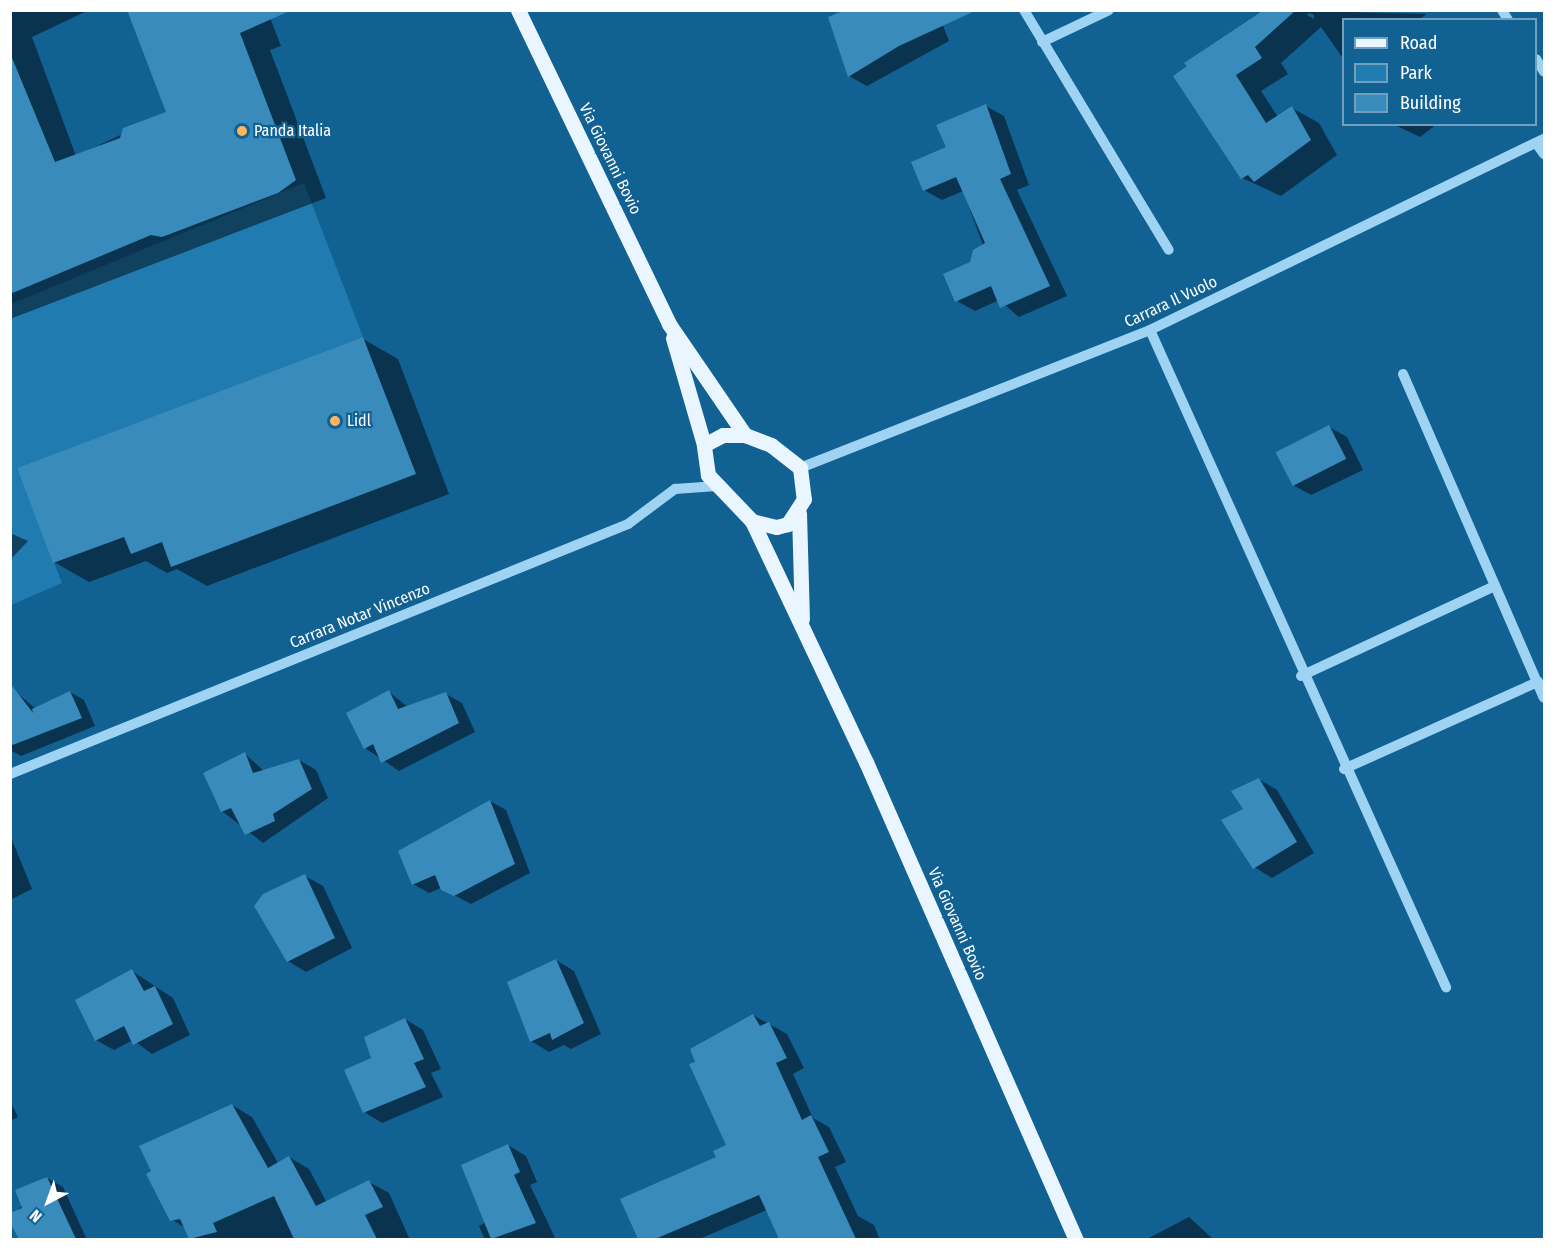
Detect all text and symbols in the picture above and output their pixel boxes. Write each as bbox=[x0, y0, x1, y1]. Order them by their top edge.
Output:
legend bbox=[1342, 18, 1537, 126]
text: Road bbox=[1400, 32, 1437, 54]
text: Park bbox=[1400, 62, 1432, 84]
text: Building bbox=[1400, 92, 1461, 114]
street label: Via Giovanni Bovio bbox=[575, 100, 645, 218]
place label: Panda Italia bbox=[254, 121, 331, 141]
marker: Panda Italia bbox=[235, 124, 249, 138]
street label: Carrara Il Vuolo bbox=[1121, 272, 1221, 332]
place label: Lidl bbox=[347, 411, 371, 431]
marker: Lidl bbox=[328, 414, 342, 428]
street label: Carrara Notar Vincenzo bbox=[287, 579, 433, 653]
street label: Via Giovanni Bovio bbox=[924, 865, 990, 983]
north arrow bbox=[18, 1172, 78, 1232]
text: N bbox=[26, 1206, 46, 1226]

